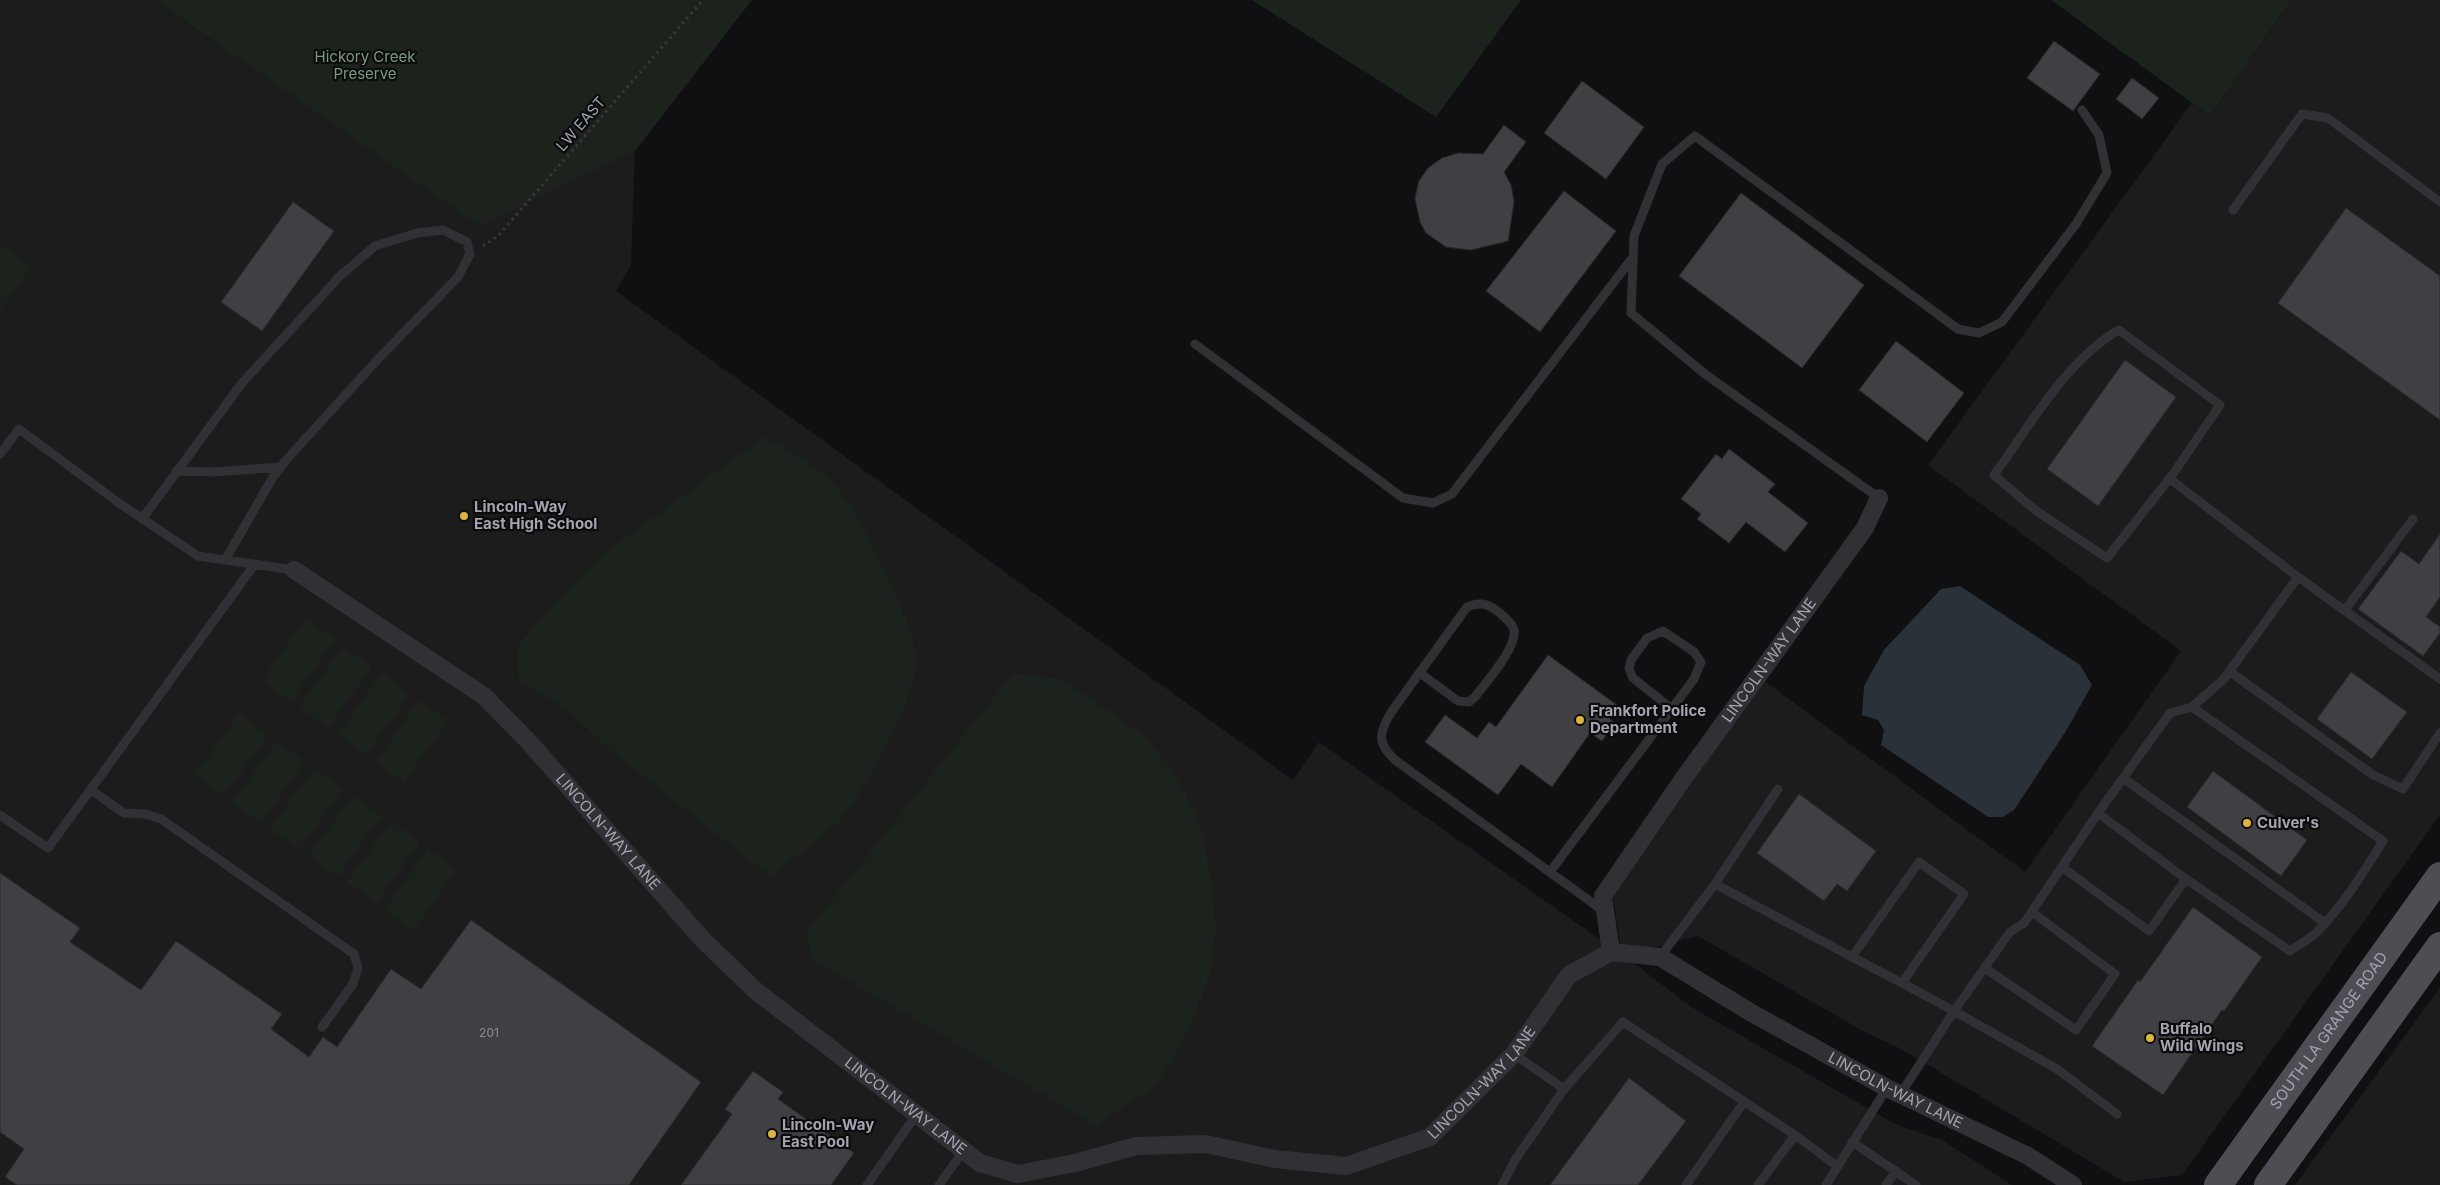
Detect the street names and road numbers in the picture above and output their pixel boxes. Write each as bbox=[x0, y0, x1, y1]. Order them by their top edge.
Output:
street label: LW EAST bbox=[552, 92, 609, 155]
street label: LINCOLN-WAY LANE bbox=[1717, 594, 1820, 726]
street label: LINCOLN-WAY LANE bbox=[552, 769, 665, 894]
street label: SOUTH LA GRANGE ROAD bbox=[2266, 948, 2391, 1113]
street label: LINCOLN-WAY LANE bbox=[1424, 1022, 1540, 1143]
street label: LINCOLN-WAY LANE bbox=[1825, 1047, 1966, 1132]
street label: LINCOLN-WAY LANE bbox=[841, 1053, 971, 1158]

